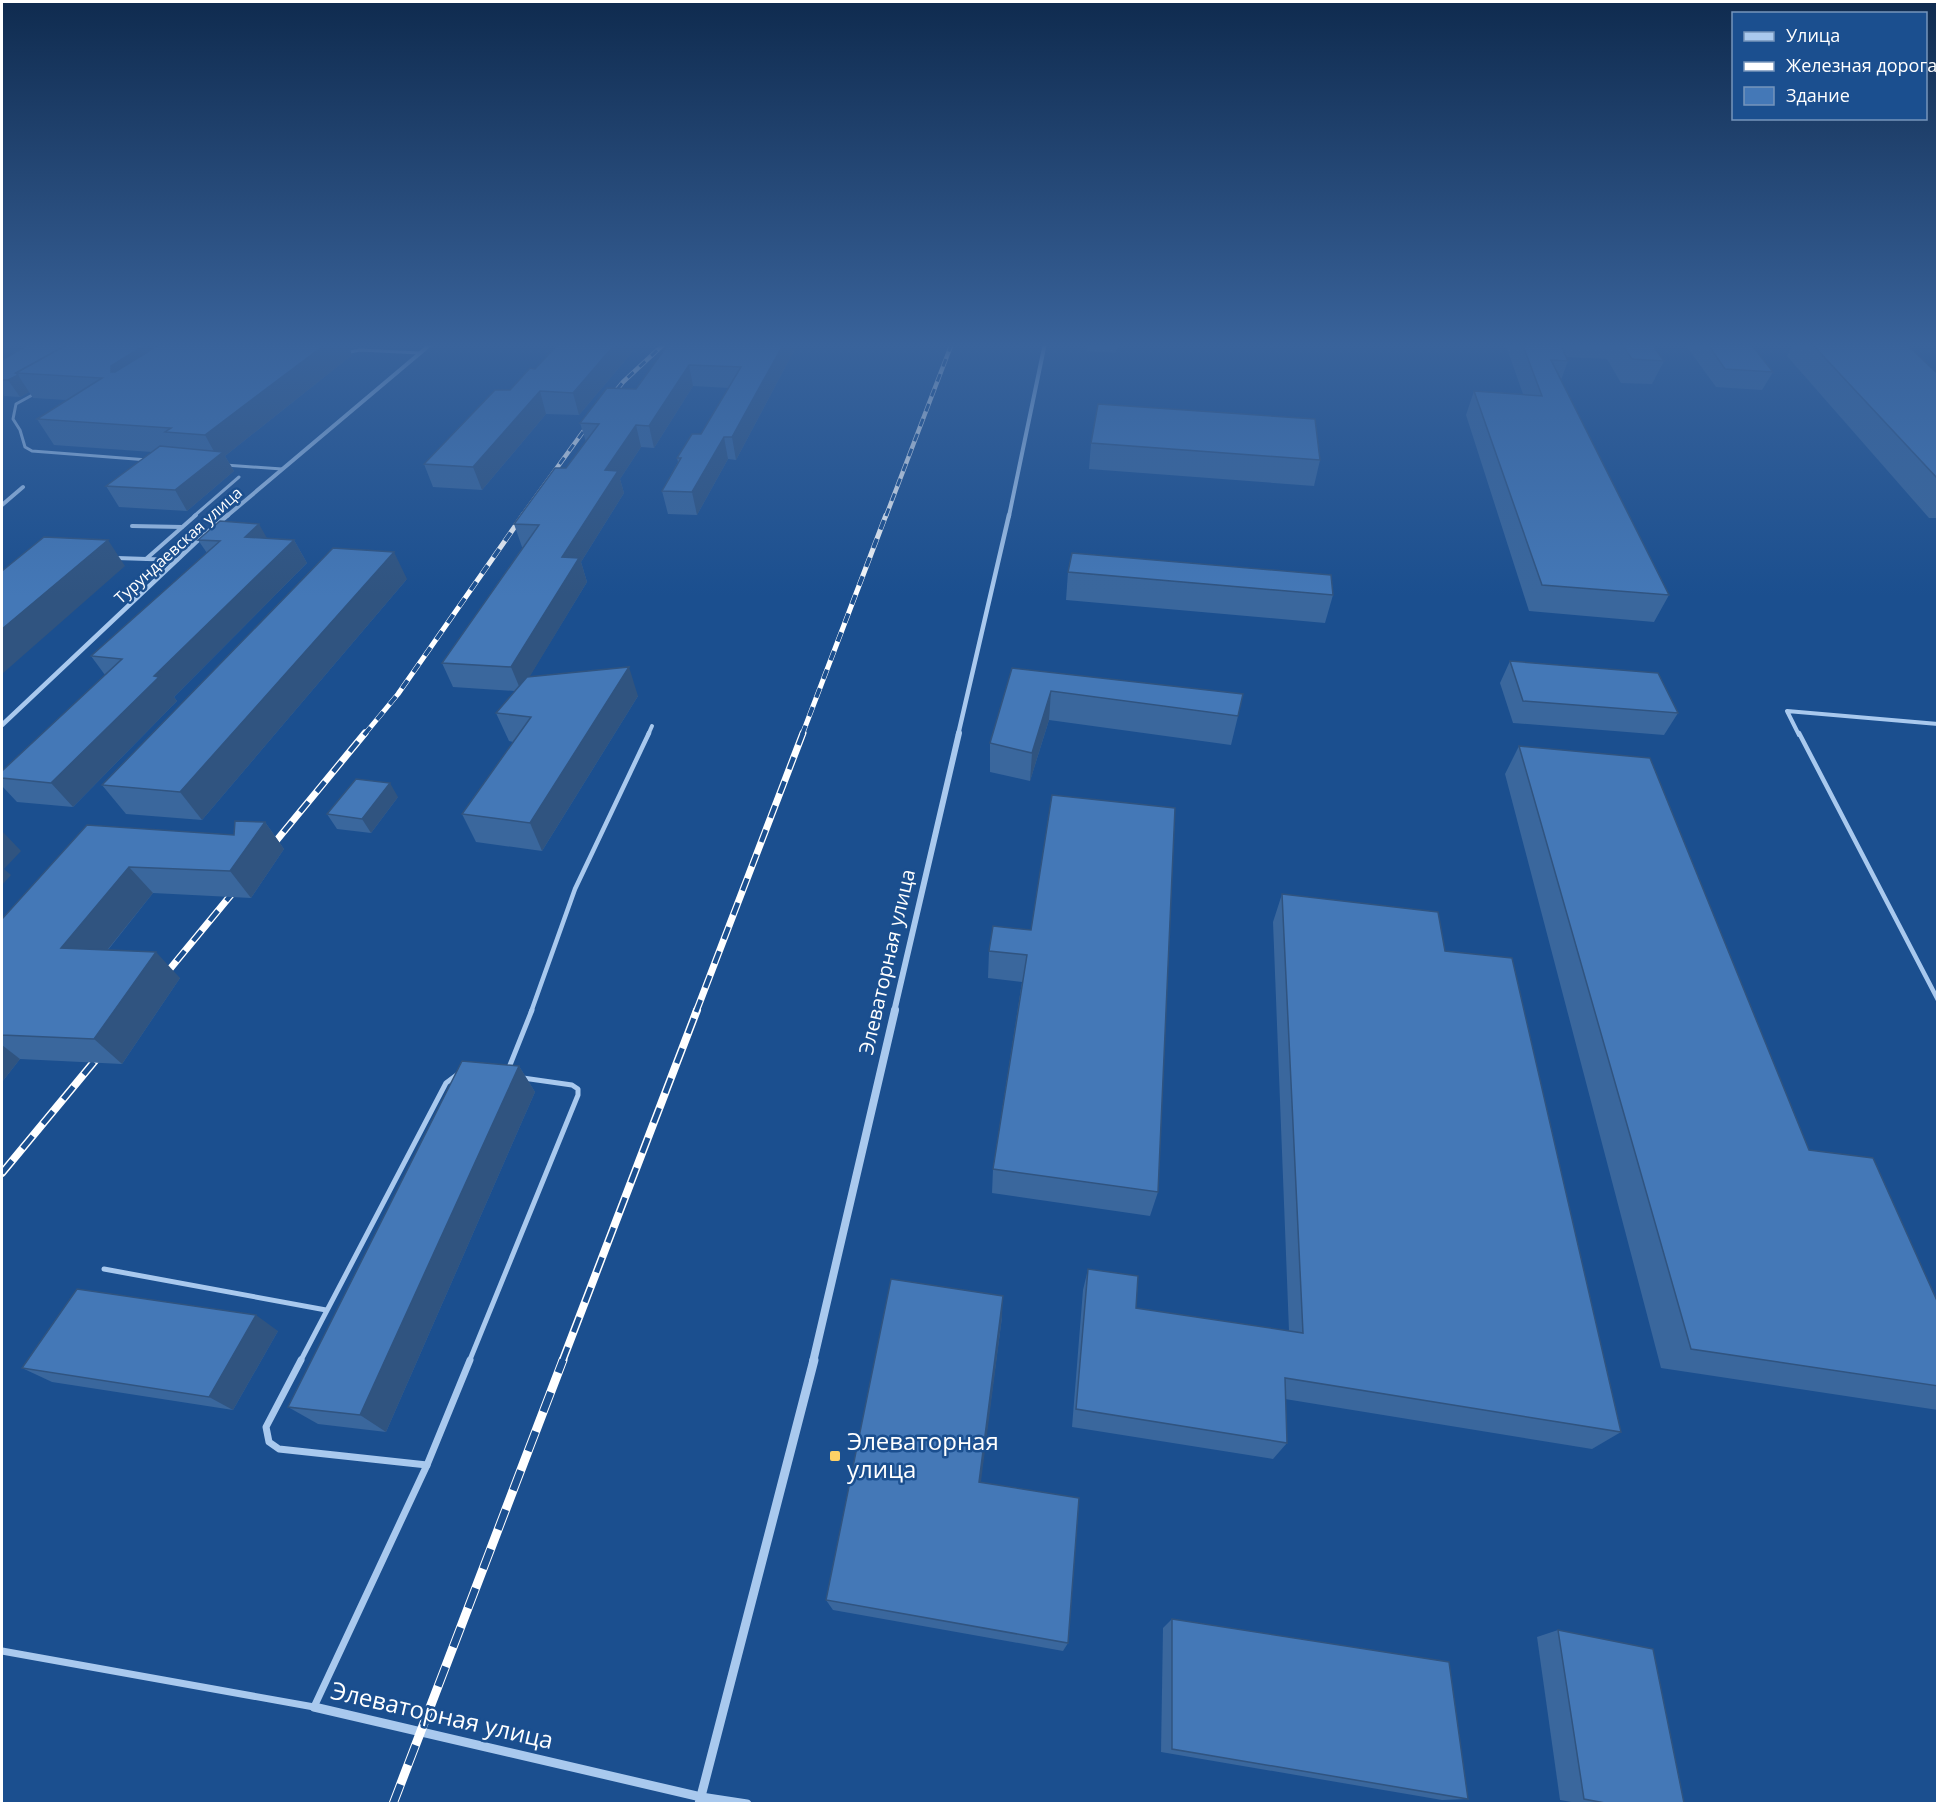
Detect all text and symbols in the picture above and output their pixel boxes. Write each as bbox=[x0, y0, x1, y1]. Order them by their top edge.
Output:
legend bbox=[1732, 12, 1927, 120]
text: Улица bbox=[1786, 23, 1840, 47]
text: Железная дорога bbox=[1786, 53, 1937, 77]
text: Здание bbox=[1786, 83, 1850, 107]
street label: Турундаевская улица bbox=[109, 482, 247, 608]
street label: Элеваторная улица bbox=[852, 867, 921, 1057]
place label: Элеваторная улица bbox=[847, 1424, 999, 1485]
marker: Элеваторная улица bbox=[828, 1449, 842, 1463]
street label: Элеваторная улица bbox=[328, 1673, 557, 1756]

